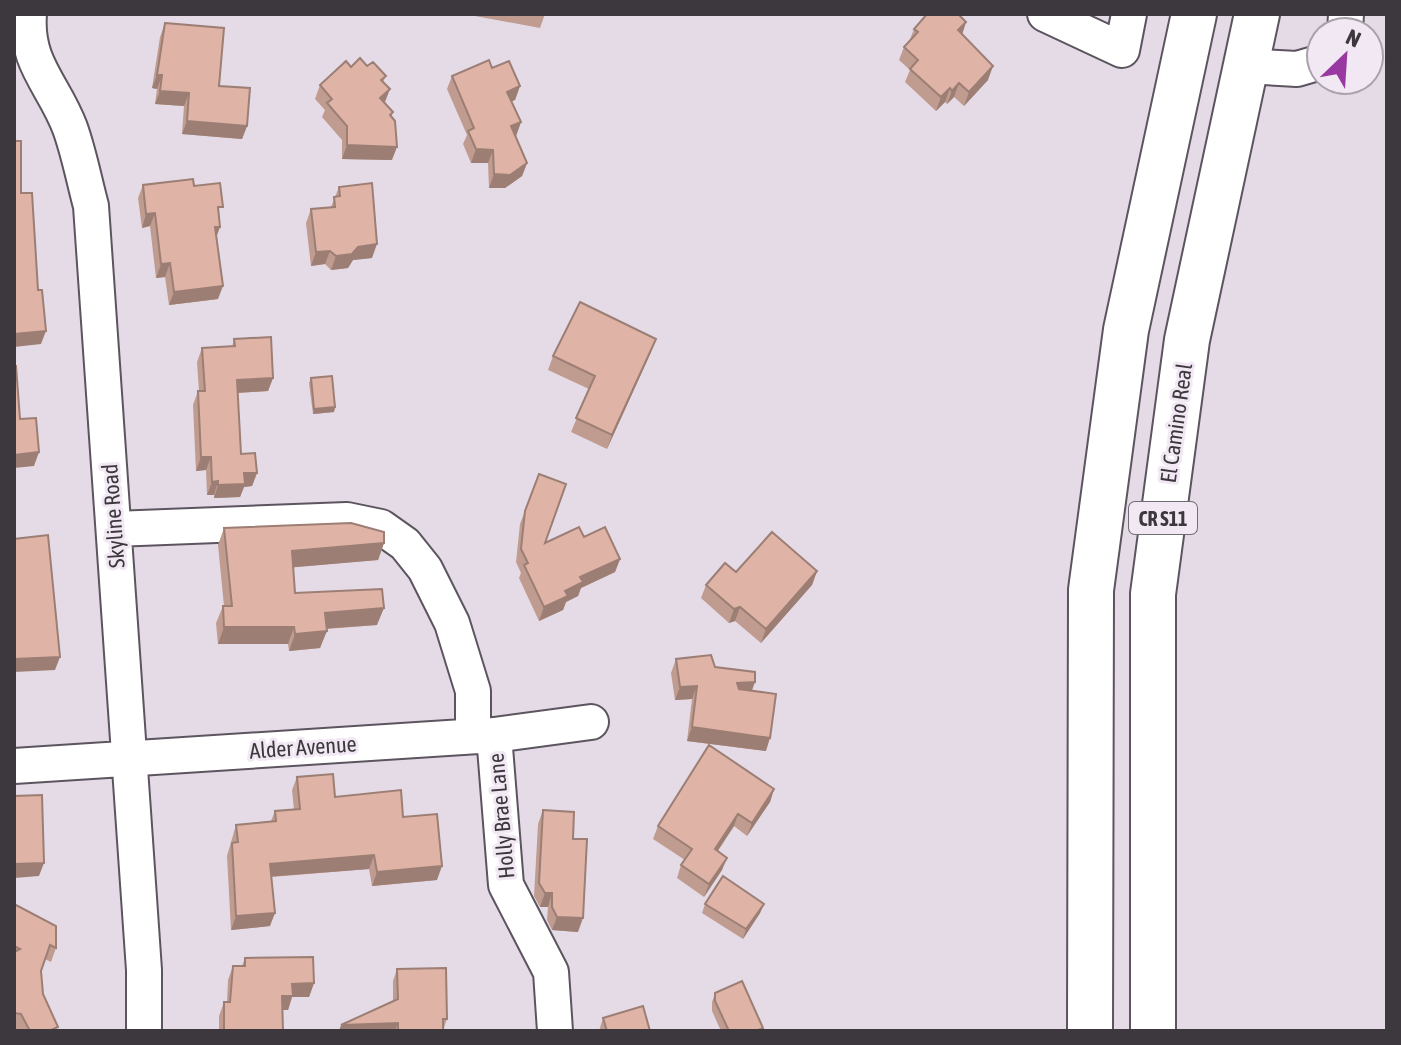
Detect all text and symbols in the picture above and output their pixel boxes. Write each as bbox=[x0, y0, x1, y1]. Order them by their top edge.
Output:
north arrow bbox=[1305, 16, 1385, 96]
text: N bbox=[1342, 23, 1365, 52]
street label: El Camino Real bbox=[1155, 361, 1197, 484]
street label: Skyline Road bbox=[96, 463, 130, 569]
road number: CR S11 bbox=[1129, 502, 1197, 534]
street label: Alder Avenue bbox=[249, 730, 357, 764]
street label: Holly Brae Lane bbox=[483, 752, 519, 880]

